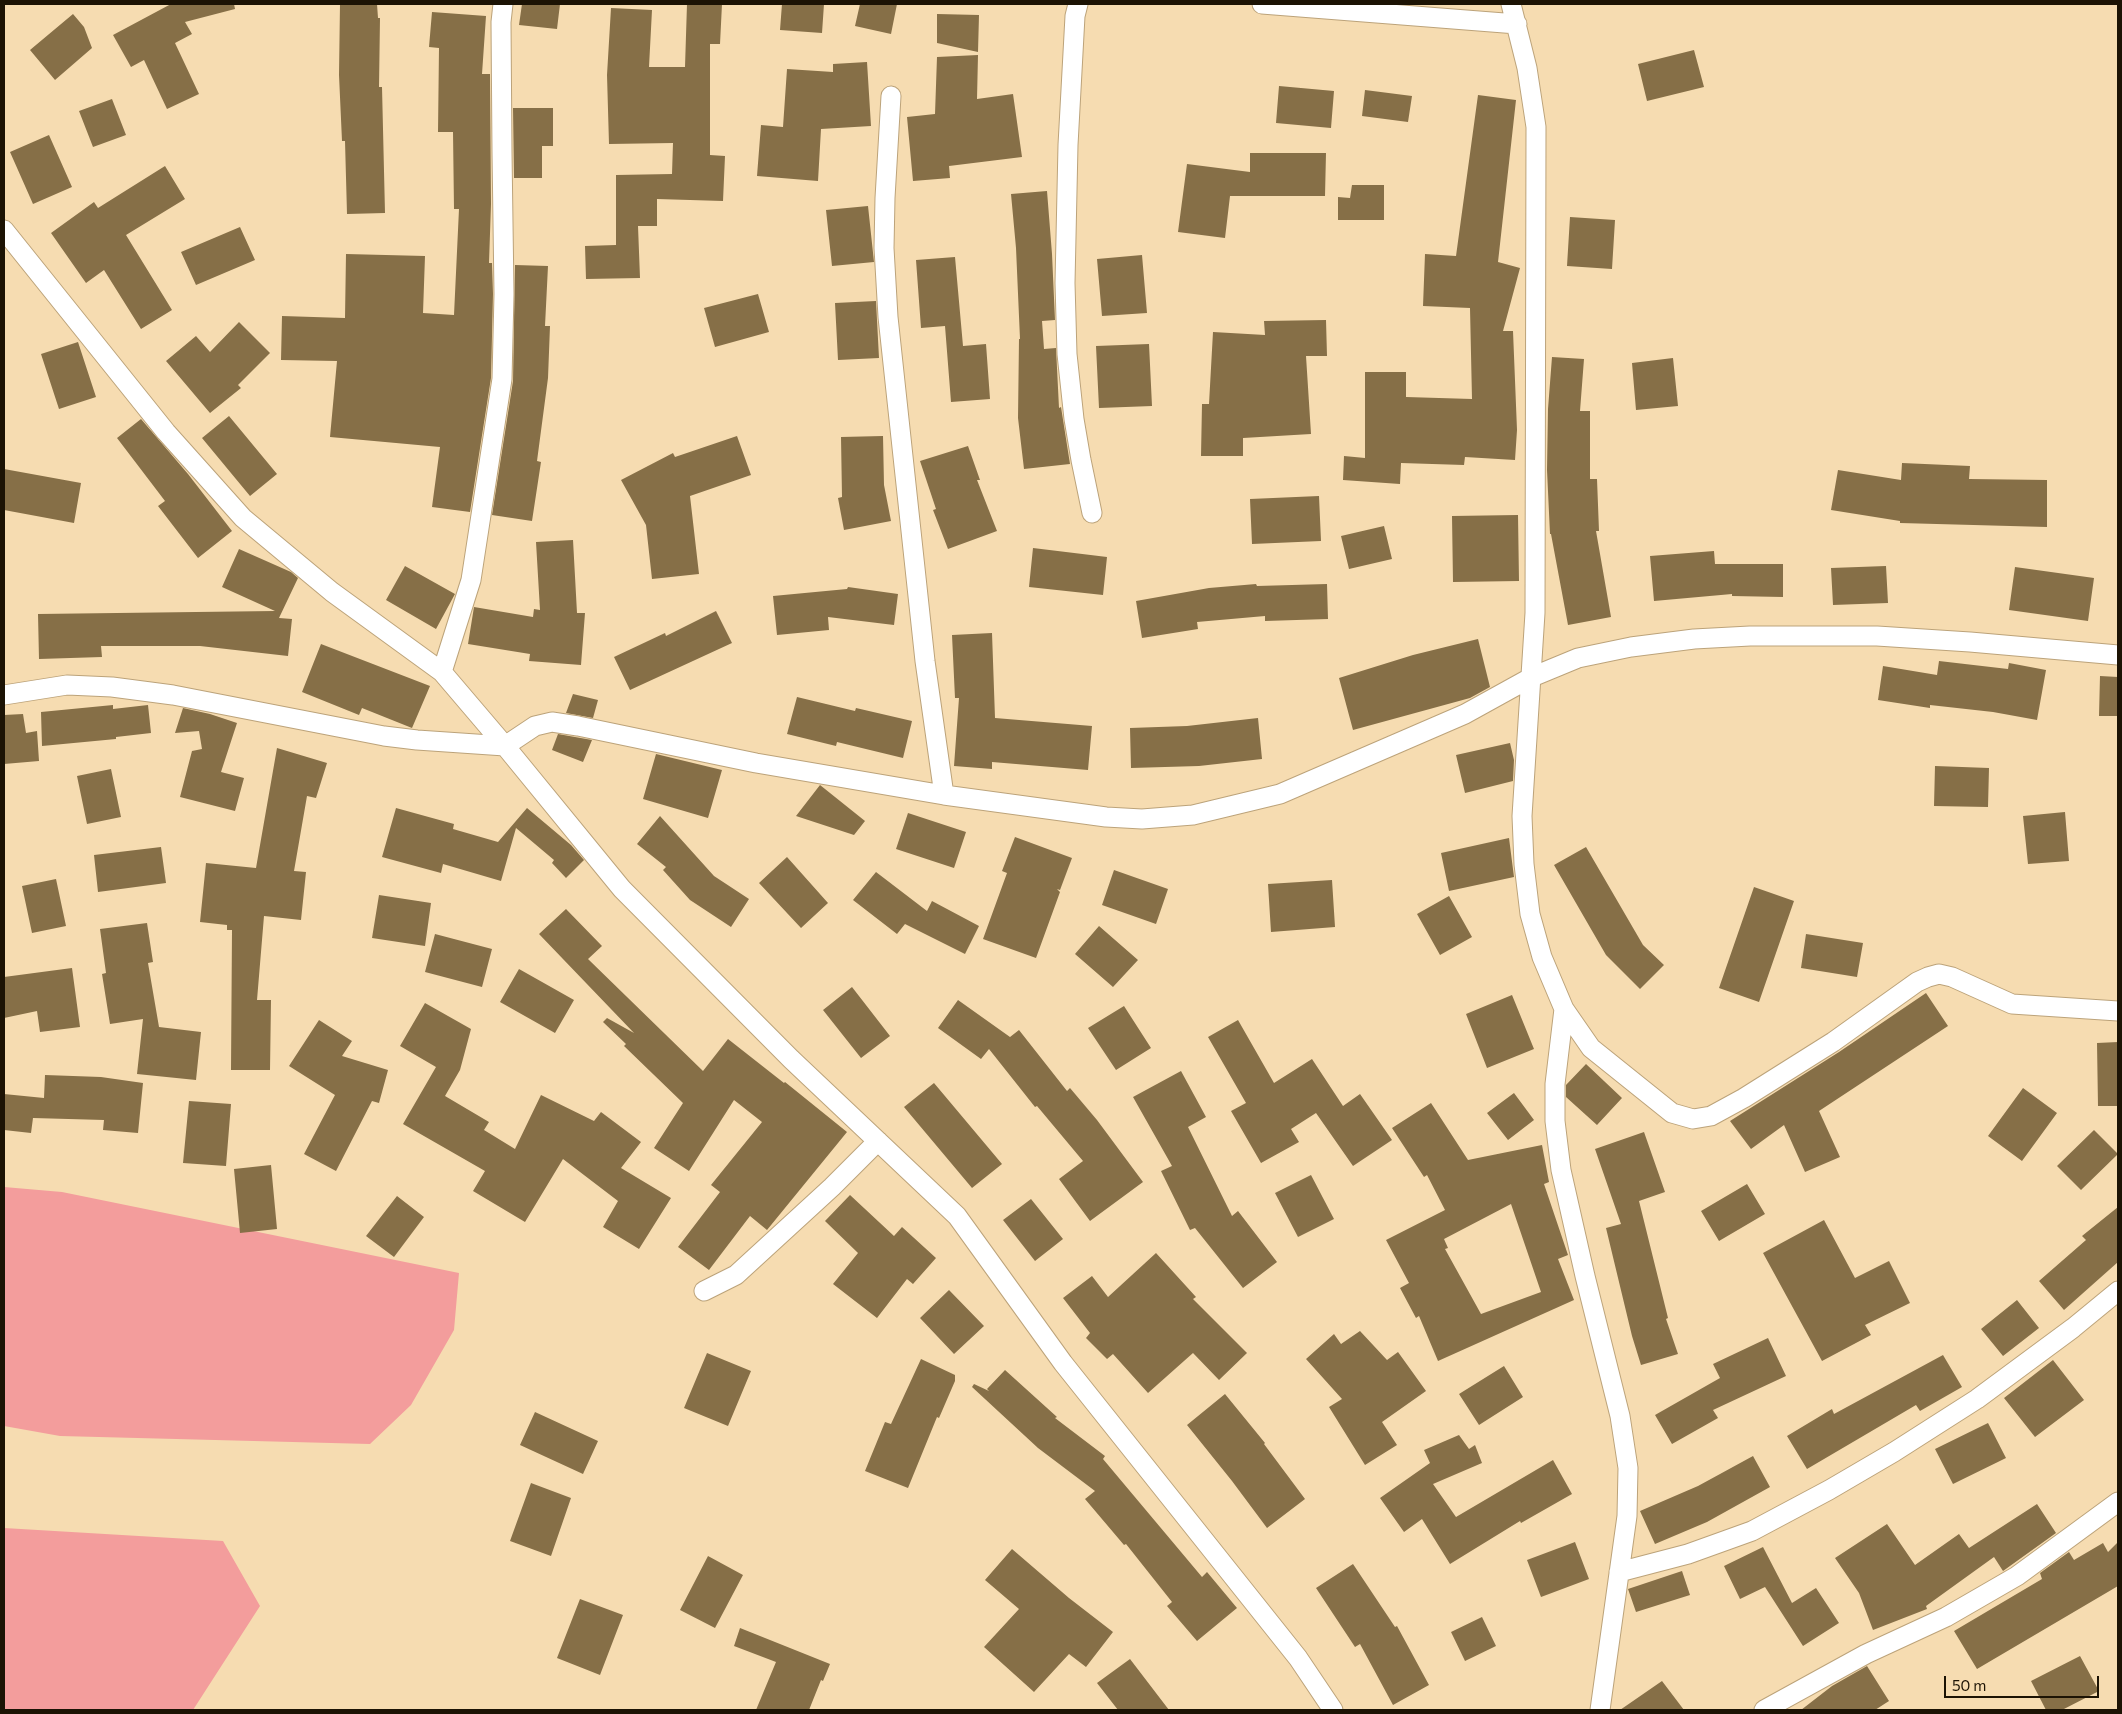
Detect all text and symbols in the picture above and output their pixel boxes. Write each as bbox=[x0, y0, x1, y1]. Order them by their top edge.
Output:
scale bar bbox=[1947, 1666, 2102, 1698]
text: 50 m bbox=[1952, 1676, 1986, 1694]

